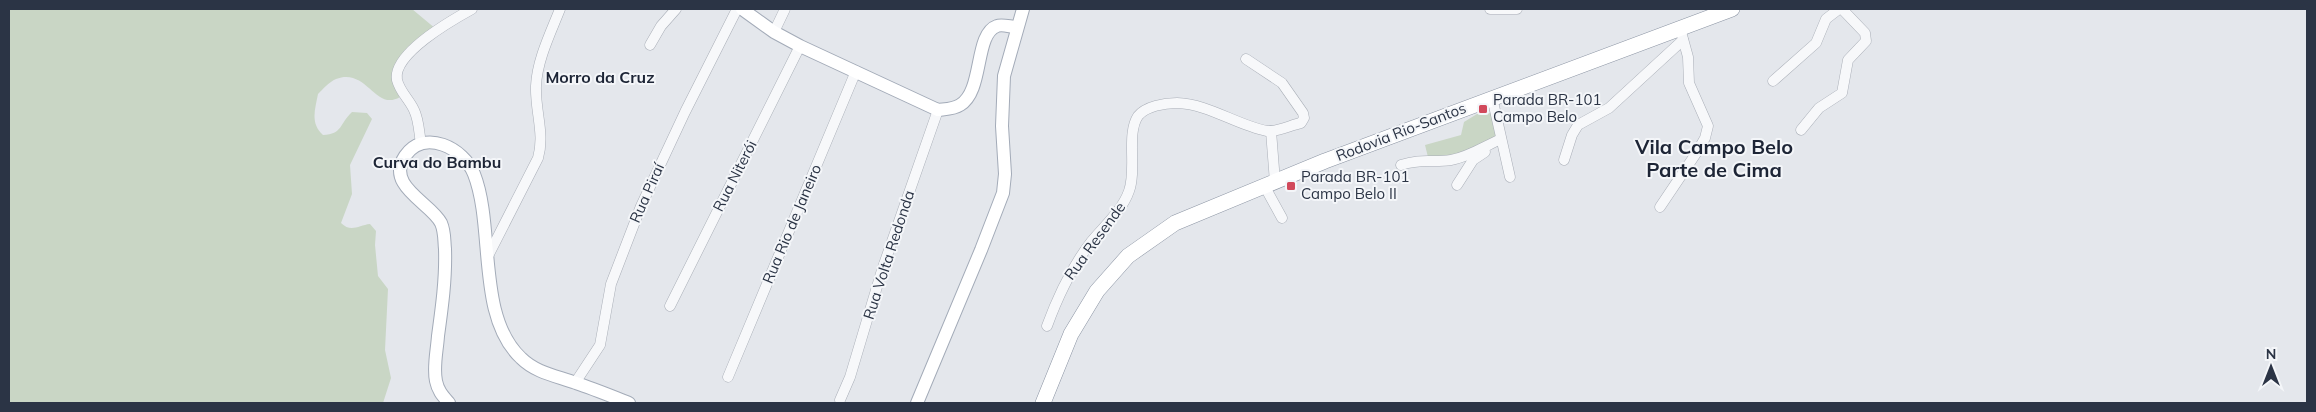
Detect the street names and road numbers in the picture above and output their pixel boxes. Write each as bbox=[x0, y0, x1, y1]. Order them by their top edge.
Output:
street label: Rodovia Rio-Santos bbox=[1333, 98, 1469, 165]
street label: Rua Niterói bbox=[708, 137, 761, 215]
street label: Rua Piraí bbox=[625, 159, 669, 226]
street label: Rua Rio de Janeiro bbox=[758, 161, 825, 286]
street label: Rua Volta Redonda bbox=[859, 188, 918, 322]
street label: Rua Resende bbox=[1060, 198, 1129, 283]

